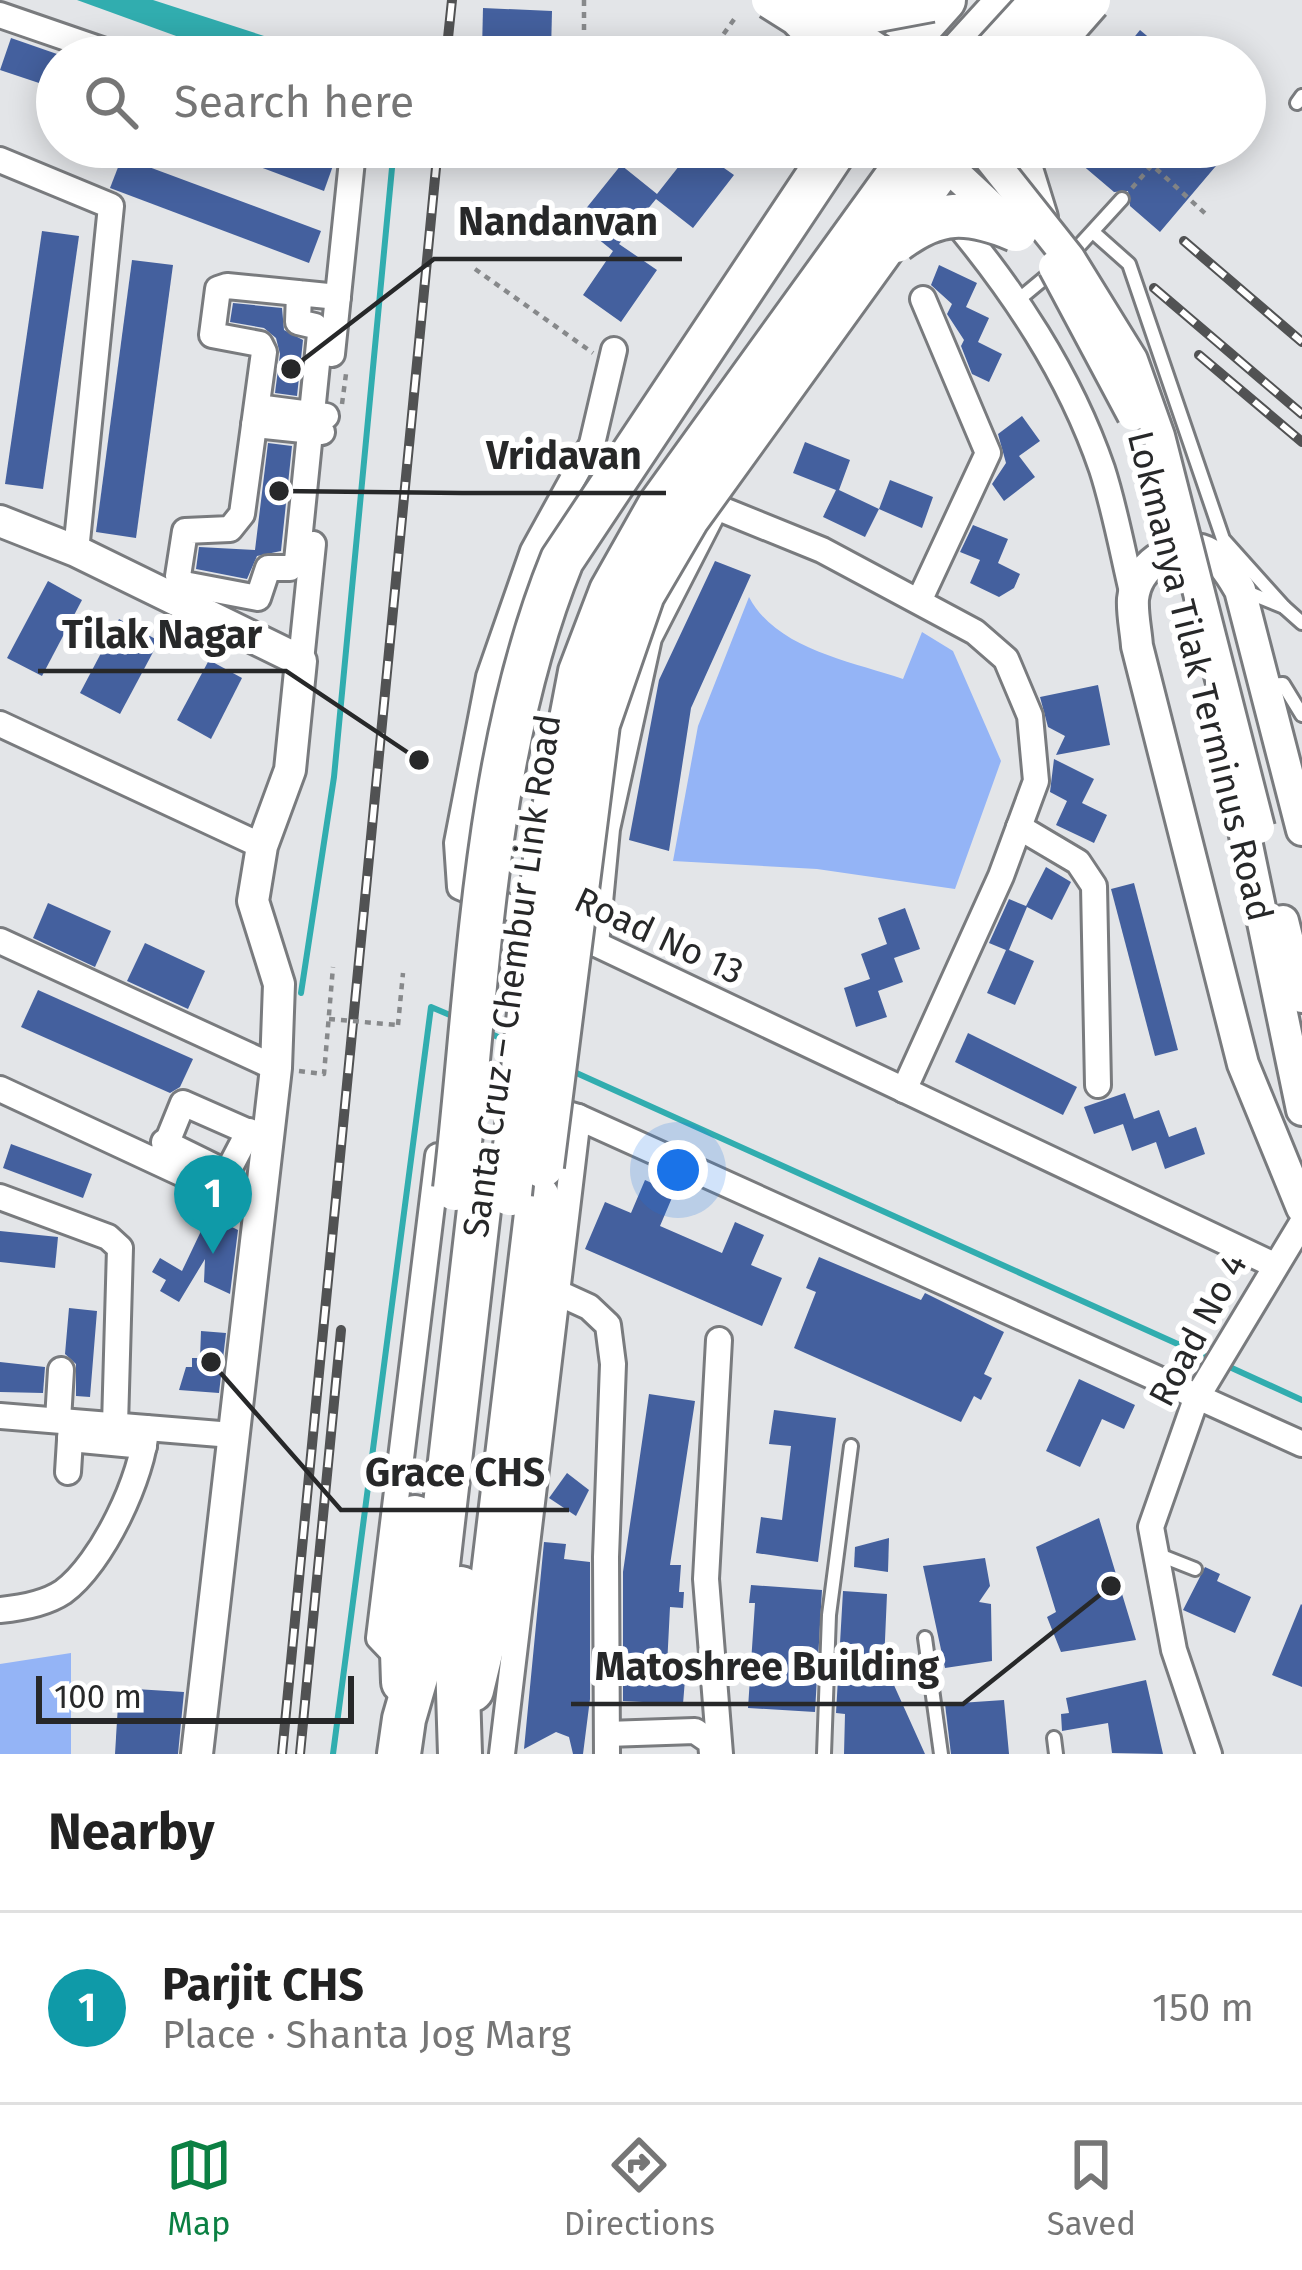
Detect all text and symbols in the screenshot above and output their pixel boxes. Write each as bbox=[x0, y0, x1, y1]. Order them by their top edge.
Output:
search box bbox=[36, 36, 1266, 168]
icon: search bbox=[78, 69, 144, 135]
text: Search here bbox=[174, 75, 414, 129]
callout: Nandanvan bbox=[434, 184, 682, 259]
text: Nandanvan bbox=[458, 199, 658, 245]
callout: Vridavan bbox=[462, 418, 666, 493]
street label: Lokmanya Tilak Terminus Road bbox=[1118, 427, 1282, 925]
text: Vridavan bbox=[485, 433, 642, 479]
callout: Tilak Nagar bbox=[38, 596, 286, 671]
text: Tilak Nagar bbox=[62, 612, 262, 658]
street label: Santa Cruz – Chembur Link Road bbox=[454, 712, 570, 1240]
street label: Road No 13 bbox=[568, 878, 750, 994]
your location bbox=[648, 1140, 708, 1200]
pin: 1 bbox=[174, 1155, 252, 1254]
street label: Road No 4 bbox=[1139, 1246, 1257, 1414]
callout: Grace CHS bbox=[341, 1435, 569, 1510]
text: Grace CHS bbox=[365, 1450, 545, 1496]
callout: Matoshree Building bbox=[571, 1629, 963, 1704]
text: Matoshree Building bbox=[595, 1644, 940, 1690]
scale bar bbox=[36, 1670, 354, 1723]
text: 100 m bbox=[54, 1677, 142, 1717]
text: Nearby bbox=[48, 1801, 214, 1863]
text: Parjit CHS bbox=[162, 1958, 364, 2012]
text: 1 bbox=[78, 1985, 96, 2031]
text: 150 m bbox=[1152, 1985, 1254, 2031]
text: Place · Shanta Jog Marg bbox=[162, 2012, 571, 2058]
tab: Map bbox=[166, 2132, 232, 2244]
tab: Directions bbox=[564, 2132, 715, 2244]
tab: Saved bbox=[1047, 2132, 1136, 2244]

